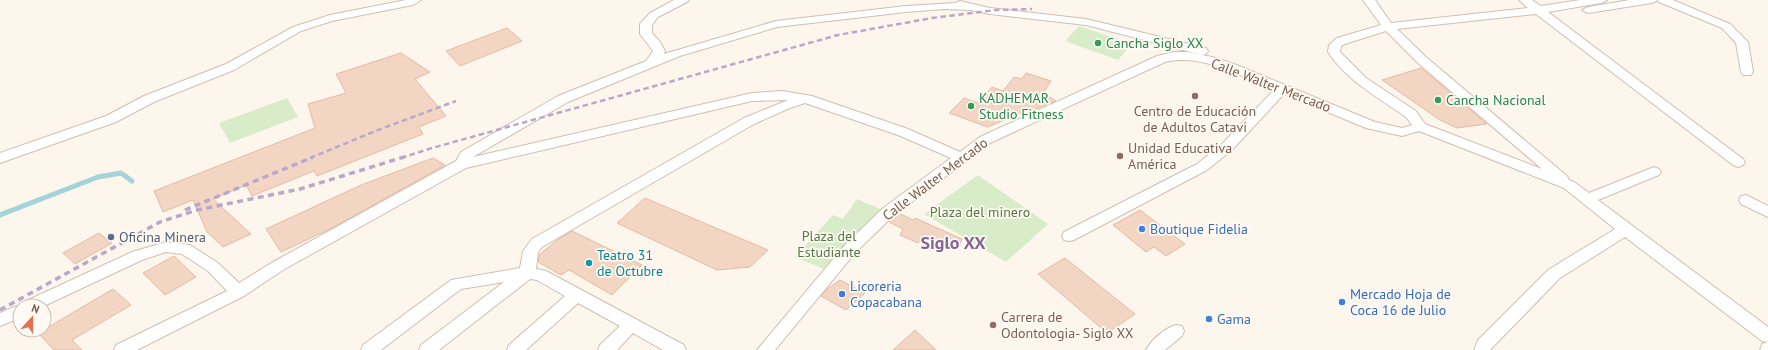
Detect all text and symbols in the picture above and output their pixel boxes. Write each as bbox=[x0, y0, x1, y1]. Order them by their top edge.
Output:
place label: Cancha Siglo XX bbox=[1106, 34, 1204, 52]
marker: Cancha Siglo XX bbox=[1093, 38, 1103, 48]
street label: Calle Walter Mercado bbox=[1209, 54, 1333, 116]
place label: KADHEMAR Studio Fitness bbox=[979, 89, 1064, 123]
marker: Centro de Educación de Adultos Catavi bbox=[1190, 91, 1200, 101]
place label: Cancha Nacional bbox=[1446, 91, 1546, 109]
marker: Cancha Nacional bbox=[1433, 95, 1443, 105]
marker: KADHEMAR Studio Fitness bbox=[966, 101, 976, 111]
place label: Centro de Educación de Adultos Catavi bbox=[1134, 102, 1256, 136]
street label: Calle Walter Mercado bbox=[879, 134, 991, 224]
place label: Unidad Educativa América bbox=[1128, 139, 1232, 173]
marker: Unidad Educativa América bbox=[1115, 151, 1125, 161]
park label: Plaza del minero bbox=[930, 203, 1030, 221]
place label: Boutique Fidelia bbox=[1150, 220, 1248, 238]
marker: Boutique Fidelia bbox=[1137, 224, 1147, 234]
park label: Plaza del Estudiante bbox=[797, 227, 861, 261]
place label: Oficina Minera bbox=[119, 228, 206, 246]
district label: Siglo XX bbox=[920, 231, 986, 254]
marker: Oficina Minera bbox=[106, 232, 116, 242]
place label: Teatro 31 de Octubre bbox=[597, 246, 663, 280]
marker: Teatro 31 de Octubre bbox=[584, 258, 594, 268]
place label: Licoreria Copacabana bbox=[850, 277, 922, 311]
place label: Mercado Hoja de Coca 16 de Julio bbox=[1350, 285, 1451, 319]
marker: Licoreria Copacabana bbox=[837, 289, 847, 299]
marker: Mercado Hoja de Coca 16 de Julio bbox=[1337, 297, 1347, 307]
north arrow bbox=[12, 298, 52, 338]
text: N bbox=[30, 301, 41, 316]
place label: Carrera de Odontologia- Siglo XX bbox=[1001, 308, 1134, 342]
place label: Gama bbox=[1217, 310, 1251, 328]
marker: Gama bbox=[1204, 314, 1214, 324]
marker: Carrera de Odontologia- Siglo XX bbox=[988, 320, 998, 330]

